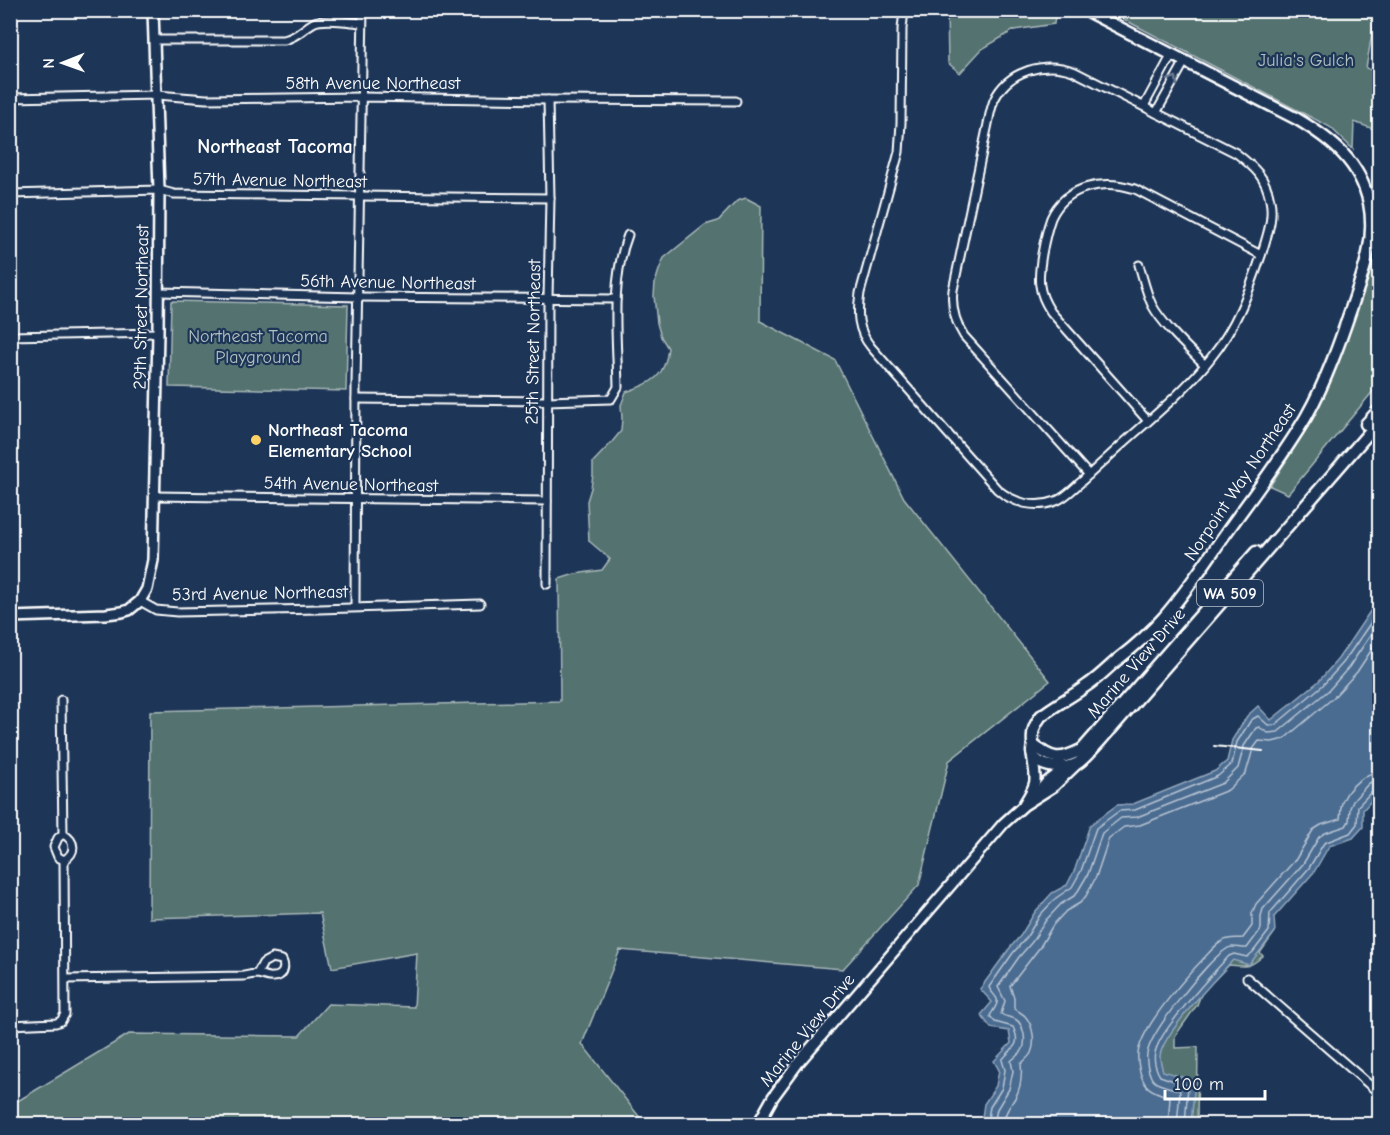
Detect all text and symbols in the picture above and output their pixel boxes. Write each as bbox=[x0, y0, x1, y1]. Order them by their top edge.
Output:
north arrow bbox=[33, 33, 93, 93]
park label: Julia's Gulch bbox=[1258, 50, 1354, 71]
text: N bbox=[40, 58, 58, 69]
street label: 58th Avenue Northeast bbox=[286, 73, 461, 94]
one-way arrow bbox=[1167, 76, 1178, 87]
district label: Northeast Tacoma bbox=[197, 135, 353, 158]
street label: 57th Avenue Northeast bbox=[193, 168, 368, 193]
street label: 29th Street Northeast bbox=[130, 223, 153, 390]
street label: 25th Street Northeast bbox=[522, 258, 545, 425]
street label: 56th Avenue Northeast bbox=[300, 270, 477, 295]
park label: Northeast Tacoma Playground bbox=[188, 326, 328, 368]
street label: Norpoint Way Northeast bbox=[1180, 399, 1301, 565]
place label: Northeast Tacoma Elementary School bbox=[268, 420, 412, 462]
marker: Northeast Tacoma Elementary School bbox=[249, 433, 263, 447]
street label: 54th Avenue Northeast bbox=[264, 472, 439, 497]
road number: WA 509 bbox=[1197, 580, 1263, 606]
street label: 53rd Avenue Northeast bbox=[172, 581, 349, 606]
street label: Marine View Drive bbox=[1083, 604, 1190, 723]
street label: Marine View Drive bbox=[756, 970, 859, 1091]
scale bar bbox=[1165, 1063, 1266, 1101]
text: 100 m bbox=[1174, 1074, 1224, 1095]

